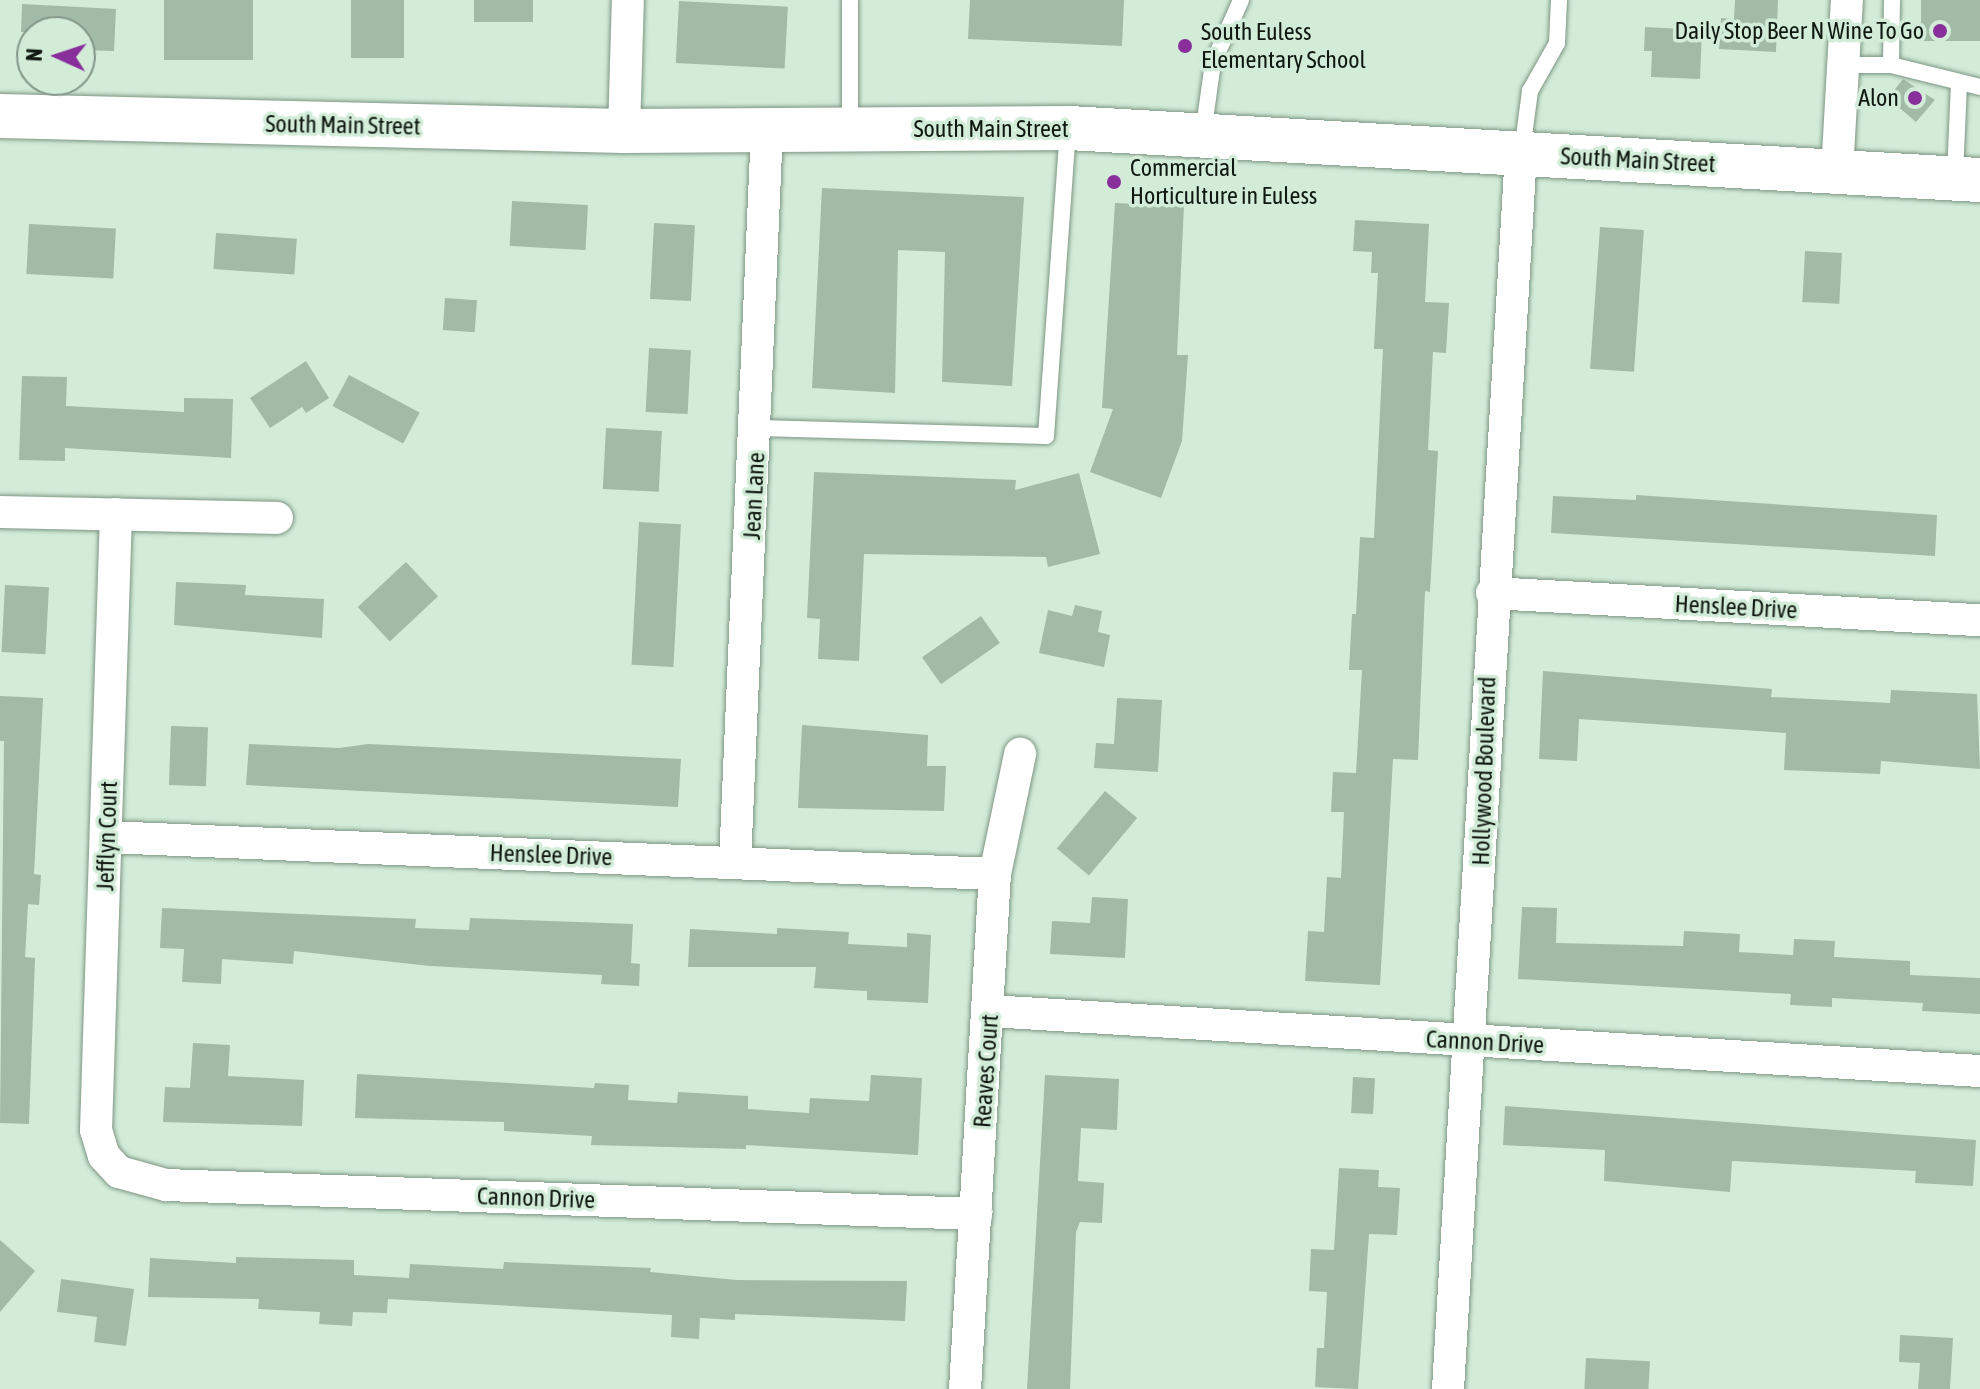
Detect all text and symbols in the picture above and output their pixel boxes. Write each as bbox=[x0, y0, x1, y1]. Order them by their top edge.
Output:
north arrow bbox=[16, 16, 96, 96]
place label: Daily Stop Beer N Wine To Go bbox=[1675, 17, 1924, 45]
place label: South Euless Elementary School bbox=[1201, 18, 1366, 74]
marker: Daily Stop Beer N Wine To Go bbox=[1931, 22, 1949, 40]
marker: South Euless Elementary School bbox=[1176, 37, 1194, 55]
text: N bbox=[21, 48, 47, 62]
place label: Alon bbox=[1858, 84, 1899, 112]
marker: Alon bbox=[1906, 89, 1924, 107]
street label: South Main Street bbox=[265, 109, 421, 141]
street label: South Main Street bbox=[913, 115, 1069, 143]
street label: South Main Street bbox=[1560, 142, 1716, 178]
place label: Commercial Horticulture in Euless bbox=[1130, 154, 1317, 210]
marker: Commercial Horticulture in Euless bbox=[1105, 173, 1123, 191]
street label: Jean Lane bbox=[737, 451, 771, 541]
street label: Henslee Drive bbox=[1674, 589, 1798, 625]
street label: Hollywood Boulevard bbox=[1466, 676, 1502, 866]
street label: Jefflyn Court bbox=[91, 781, 123, 891]
street label: Henslee Drive bbox=[489, 838, 613, 872]
street label: Reaves Court bbox=[968, 1013, 1004, 1129]
street label: Cannon Drive bbox=[1425, 1025, 1545, 1059]
street label: Cannon Drive bbox=[477, 1182, 595, 1214]

